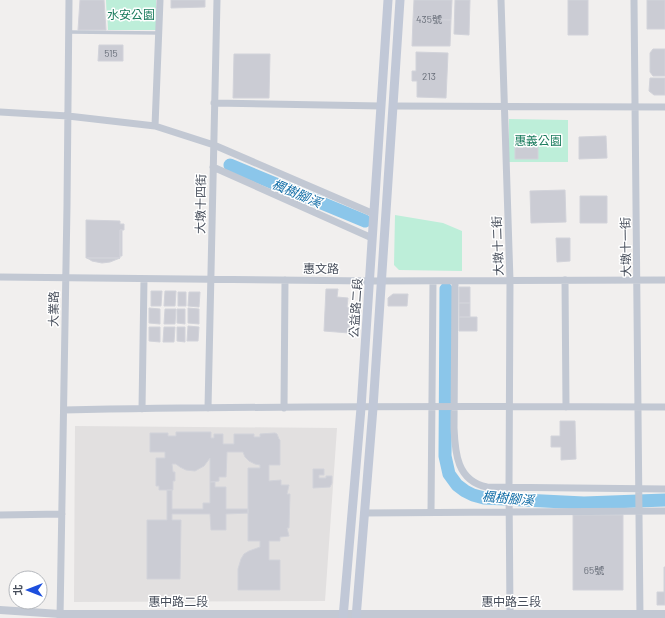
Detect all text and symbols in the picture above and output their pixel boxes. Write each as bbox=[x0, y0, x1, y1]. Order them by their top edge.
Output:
park label: 水安公園 bbox=[107, 7, 155, 21]
house number: 435號 bbox=[416, 13, 442, 25]
house number: 515 bbox=[104, 47, 118, 59]
house number: 213 bbox=[422, 70, 436, 82]
park label: 惠義公園 bbox=[514, 133, 562, 147]
street label: 大墩十四街 bbox=[192, 174, 208, 234]
water label: 楓樹腳溪 bbox=[270, 175, 326, 211]
street label: 大墩十二街 bbox=[489, 216, 505, 276]
street label: 大墩十一街 bbox=[617, 217, 633, 277]
street label: 惠文路 bbox=[303, 261, 339, 275]
street label: 公益路二段 bbox=[346, 278, 364, 338]
street label: 大業路 bbox=[46, 291, 60, 327]
water label: 楓樹腳溪 bbox=[481, 488, 537, 508]
house number: 65號 bbox=[584, 564, 604, 576]
north arrow bbox=[8, 570, 48, 610]
text: 北 bbox=[11, 585, 24, 596]
street label: 惠中路二段 bbox=[148, 594, 208, 608]
street label: 惠中路三段 bbox=[481, 594, 541, 608]

